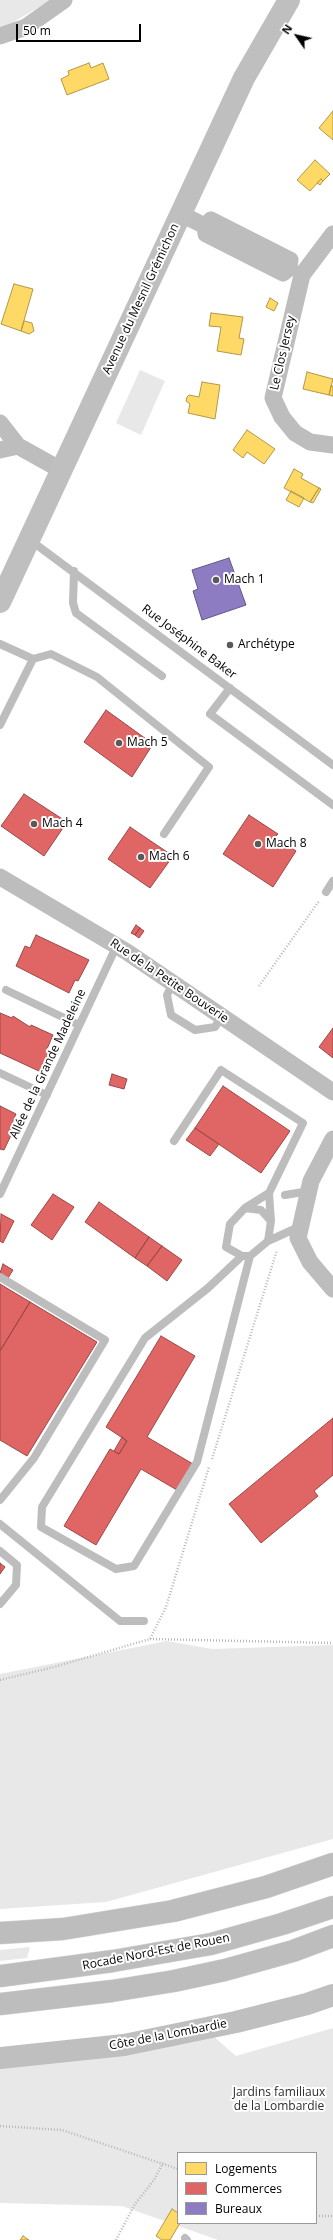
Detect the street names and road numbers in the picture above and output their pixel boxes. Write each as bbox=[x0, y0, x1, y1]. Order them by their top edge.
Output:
street label: Avenue du Mesnil Grémichon bbox=[100, 221, 182, 377]
street label: Le Clos Jersey bbox=[267, 314, 299, 392]
street label: Rue Joséphine Baker bbox=[139, 602, 239, 682]
street label: Rue de la Petite Bouverie bbox=[107, 936, 231, 1026]
street label: Allée de la Grande Madeleine bbox=[7, 987, 89, 1141]
street label: Rocade Nord-Est de Rouen bbox=[81, 1931, 231, 1973]
street label: Côte de la Lombardie bbox=[108, 2017, 228, 2053]

